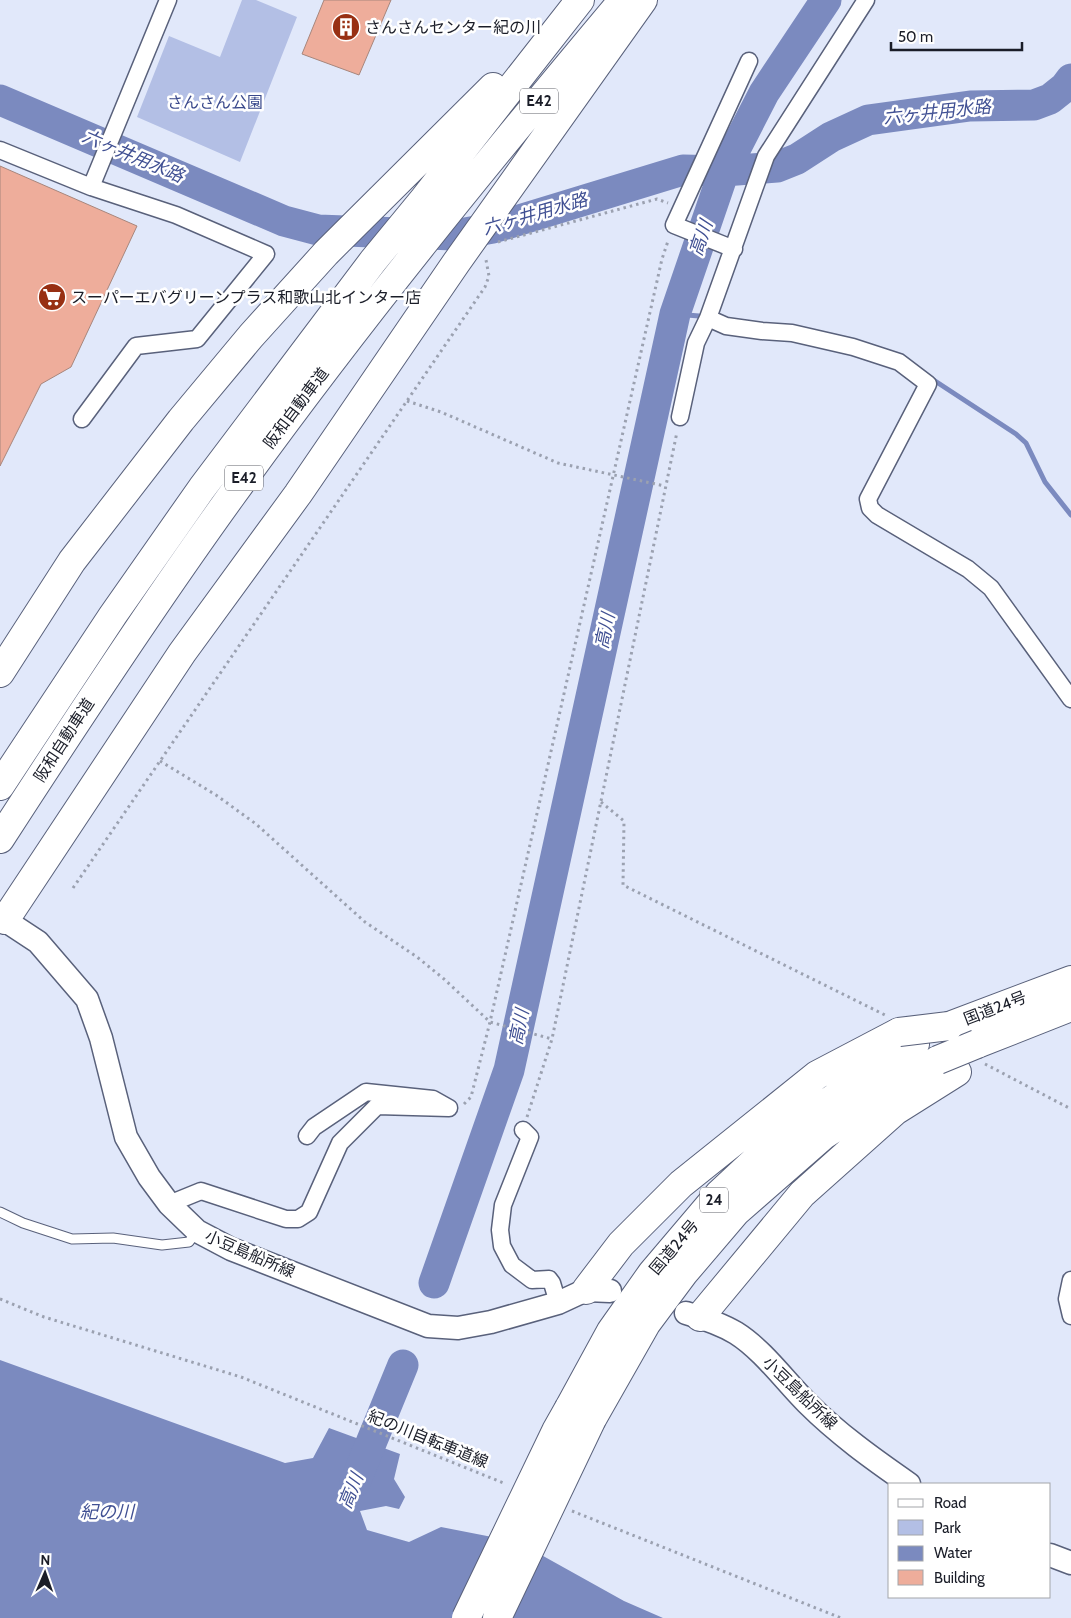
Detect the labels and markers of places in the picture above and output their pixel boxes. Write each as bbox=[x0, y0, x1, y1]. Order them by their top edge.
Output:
building icon: さんさんセンター紀の川 bbox=[331, 12, 361, 42]
place label: さんさんセンター紀の川 bbox=[365, 18, 541, 37]
supermarket icon: スーパーエバグリーンプラス和歌山北インター店 bbox=[37, 282, 67, 312]
place label: スーパーエバグリーンプラス和歌山北インター店 bbox=[71, 288, 421, 307]

